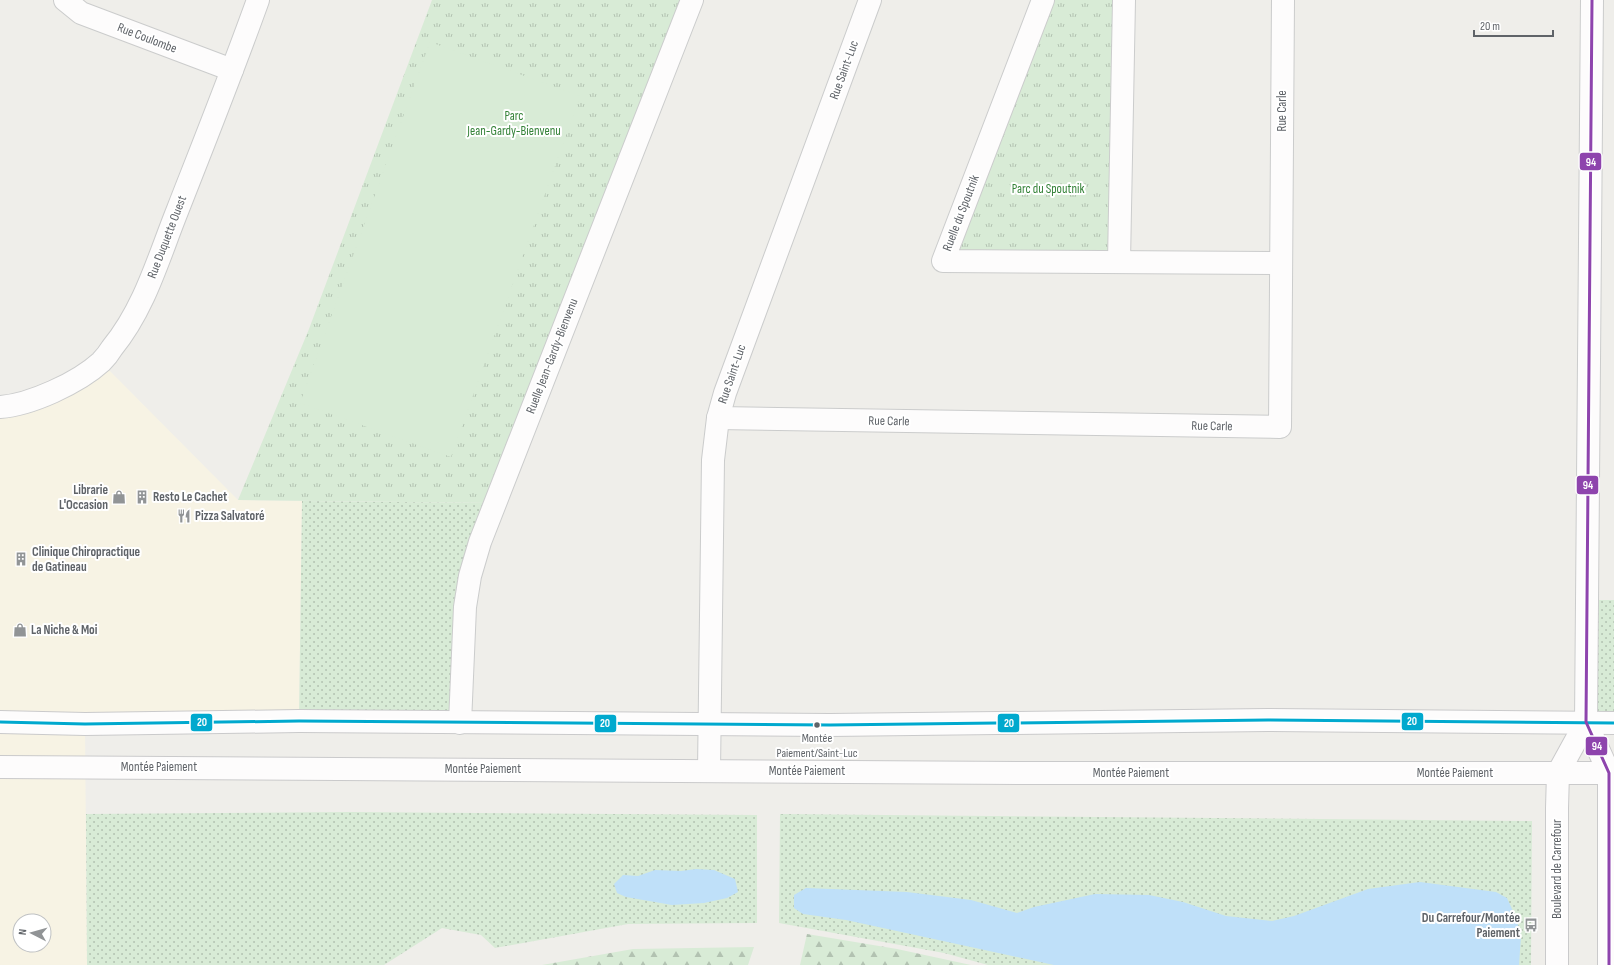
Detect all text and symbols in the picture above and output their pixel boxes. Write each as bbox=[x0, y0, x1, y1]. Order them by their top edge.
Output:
scale bar bbox=[1474, 12, 1553, 38]
street label: Rue Coulombe bbox=[115, 19, 179, 57]
text: 20 m bbox=[1480, 19, 1500, 34]
street label: Rue Saint-Luc bbox=[826, 38, 862, 102]
street label: Rue Carle bbox=[1274, 90, 1290, 132]
park label: Parc Jean-Gardy-Bienvenu bbox=[466, 108, 561, 139]
line badge: 94 bbox=[1579, 152, 1602, 171]
text: 94 bbox=[1586, 156, 1596, 169]
street label: Ruelle du Spoutnik bbox=[939, 173, 983, 253]
park label: Parc du Spoutnik bbox=[1012, 181, 1084, 197]
street label: Rue Duquette Ouest bbox=[144, 193, 190, 281]
street label: Ruelle Jean-Gardy-Bienvenu bbox=[523, 296, 581, 416]
street label: Rue Saint-Luc bbox=[714, 342, 750, 406]
street label: Rue Carle bbox=[868, 413, 910, 429]
street label: Rue Carle bbox=[1191, 418, 1233, 434]
line badge: 94 bbox=[1576, 475, 1599, 495]
text: 94 bbox=[1583, 479, 1593, 492]
place label: Librarie L'Occasion bbox=[59, 482, 108, 513]
shop icon: Librarie L'Occasion bbox=[111, 489, 127, 505]
building icon: Resto Le Cachet bbox=[134, 489, 150, 505]
place label: Resto Le Cachet bbox=[153, 489, 228, 505]
restaurant icon: Pizza Salvatoré bbox=[176, 508, 192, 524]
place label: Pizza Salvatoré bbox=[195, 508, 265, 524]
place label: Clinique Chiropractique de Gatineau bbox=[32, 544, 141, 575]
building icon: Clinique Chiropractique de Gatineau bbox=[13, 551, 29, 567]
shop icon: La Niche & Moi bbox=[12, 622, 28, 638]
place label: La Niche & Moi bbox=[31, 622, 98, 638]
line badge: 20 bbox=[1401, 712, 1424, 731]
line badge: 20 bbox=[190, 713, 213, 732]
line badge: 20 bbox=[997, 713, 1020, 733]
line badge: 20 bbox=[594, 714, 617, 733]
text: 20 bbox=[1407, 715, 1417, 728]
text: 20 bbox=[197, 716, 207, 729]
text: 20 bbox=[600, 717, 610, 730]
text: 20 bbox=[1004, 717, 1014, 730]
marker: Montée Paiement/Saint-Luc bbox=[812, 720, 822, 730]
place label: Montée Paiement/Saint-Luc bbox=[776, 731, 858, 761]
line badge: 94 bbox=[1585, 736, 1608, 756]
text: 94 bbox=[1592, 740, 1602, 753]
street label: Montée Paiement bbox=[121, 759, 197, 775]
street label: Montée Paiement bbox=[445, 761, 521, 777]
street label: Montée Paiement bbox=[769, 763, 845, 779]
street label: Montée Paiement bbox=[1093, 765, 1169, 781]
street label: Montée Paiement bbox=[1417, 765, 1493, 781]
street label: Boulevard de Carrefour bbox=[1549, 819, 1565, 919]
place label: Du Carrefour/Montée Paiement bbox=[1422, 910, 1521, 941]
north arrow bbox=[12, 913, 52, 953]
bus stop icon: Du Carrefour/Montée Paiement bbox=[1523, 917, 1539, 933]
text: N bbox=[16, 928, 29, 936]

